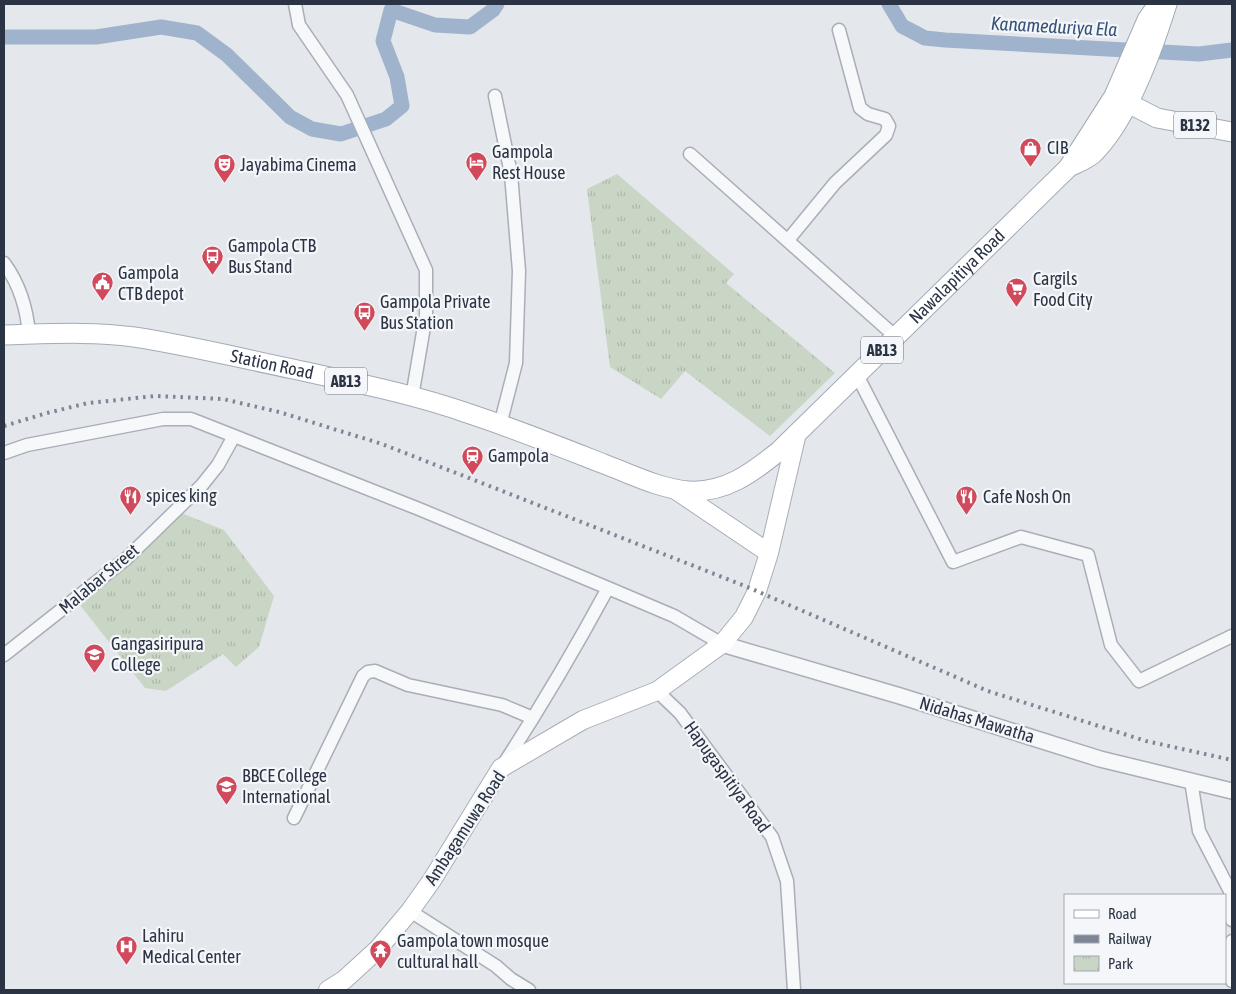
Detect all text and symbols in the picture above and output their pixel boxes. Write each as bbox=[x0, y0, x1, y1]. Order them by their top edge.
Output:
water label: Kanameduriya Ela bbox=[990, 12, 1118, 40]
road number: B132 bbox=[1174, 112, 1216, 138]
shop icon: CIB bbox=[1019, 136, 1043, 167]
place label: CIB bbox=[1047, 137, 1069, 158]
place label: Gampola Rest House bbox=[492, 141, 565, 183]
hotel icon: Gampola Rest House bbox=[464, 150, 488, 181]
theatre icon: Jayabima Cinema bbox=[212, 153, 236, 184]
place label: Jayabima Cinema bbox=[240, 154, 357, 175]
street label: Nawalapitiya Road bbox=[905, 225, 1009, 328]
place label: Gampola CTB Bus Stand bbox=[228, 235, 316, 277]
bus stop icon: Gampola CTB Bus Stand bbox=[200, 244, 224, 275]
place label: Gampola CTB depot bbox=[118, 262, 184, 304]
place label: Cargils Food City bbox=[1033, 268, 1093, 310]
public building icon: Gampola CTB depot bbox=[90, 271, 114, 302]
supermarket icon: Cargils Food City bbox=[1005, 277, 1029, 308]
place label: Gampola Private Bus Station bbox=[380, 291, 491, 333]
bus stop icon: Gampola Private Bus Station bbox=[352, 300, 376, 331]
road number: AB13 bbox=[861, 336, 903, 364]
street label: Station Road bbox=[229, 345, 316, 383]
road number: AB13 bbox=[325, 368, 367, 394]
station icon: Gampola bbox=[460, 444, 484, 475]
place label: Gampola bbox=[488, 445, 549, 466]
restaurant icon: spices king bbox=[118, 484, 142, 515]
place label: spices king bbox=[146, 485, 217, 506]
restaurant icon: Cafe Nosh On bbox=[955, 485, 979, 516]
place label: Cafe Nosh On bbox=[983, 486, 1071, 507]
street label: Malabar Street bbox=[54, 539, 143, 618]
place label: Gangasiripura College bbox=[111, 633, 204, 675]
school or university icon: Gangasiripura College bbox=[83, 642, 107, 673]
street label: Nidahas Mawatha bbox=[917, 692, 1037, 747]
street label: Hapugaspitiya Road bbox=[680, 717, 775, 837]
place label: BBCE College International bbox=[242, 765, 331, 807]
street label: Ambagamuwa Road bbox=[420, 767, 509, 889]
school or university icon: BBCE College International bbox=[214, 774, 238, 805]
legend bbox=[1064, 894, 1226, 984]
text: Road bbox=[1108, 905, 1137, 922]
place label: Lahiru Medical Center bbox=[142, 925, 241, 967]
place label: Gampola town mosque cultural hall bbox=[397, 930, 549, 972]
text: Railway bbox=[1108, 930, 1152, 947]
hospital icon: Lahiru Medical Center bbox=[114, 934, 138, 965]
temple icon: Gampola town mosque cultural hall bbox=[369, 939, 393, 970]
text: Park bbox=[1108, 955, 1133, 972]

